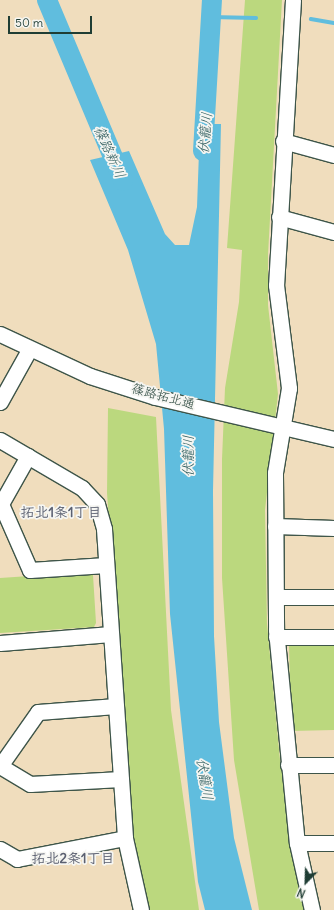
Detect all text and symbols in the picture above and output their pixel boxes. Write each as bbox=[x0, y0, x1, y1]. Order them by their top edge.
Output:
scale bar bbox=[10, 8, 94, 34]
text: 50 m bbox=[15, 15, 43, 30]
water label: 伏籠川 bbox=[195, 111, 215, 155]
water label: 篠路新川 bbox=[91, 123, 129, 181]
street label: 篠路拓北通 bbox=[130, 381, 196, 413]
water label: 伏籠川 bbox=[180, 435, 196, 477]
district label: 拓北1条1丁目 bbox=[20, 504, 102, 520]
water label: 伏籠川 bbox=[193, 757, 217, 801]
district label: 拓北2条1丁目 bbox=[31, 850, 115, 866]
north arrow bbox=[286, 862, 326, 902]
text: N bbox=[295, 885, 308, 901]

